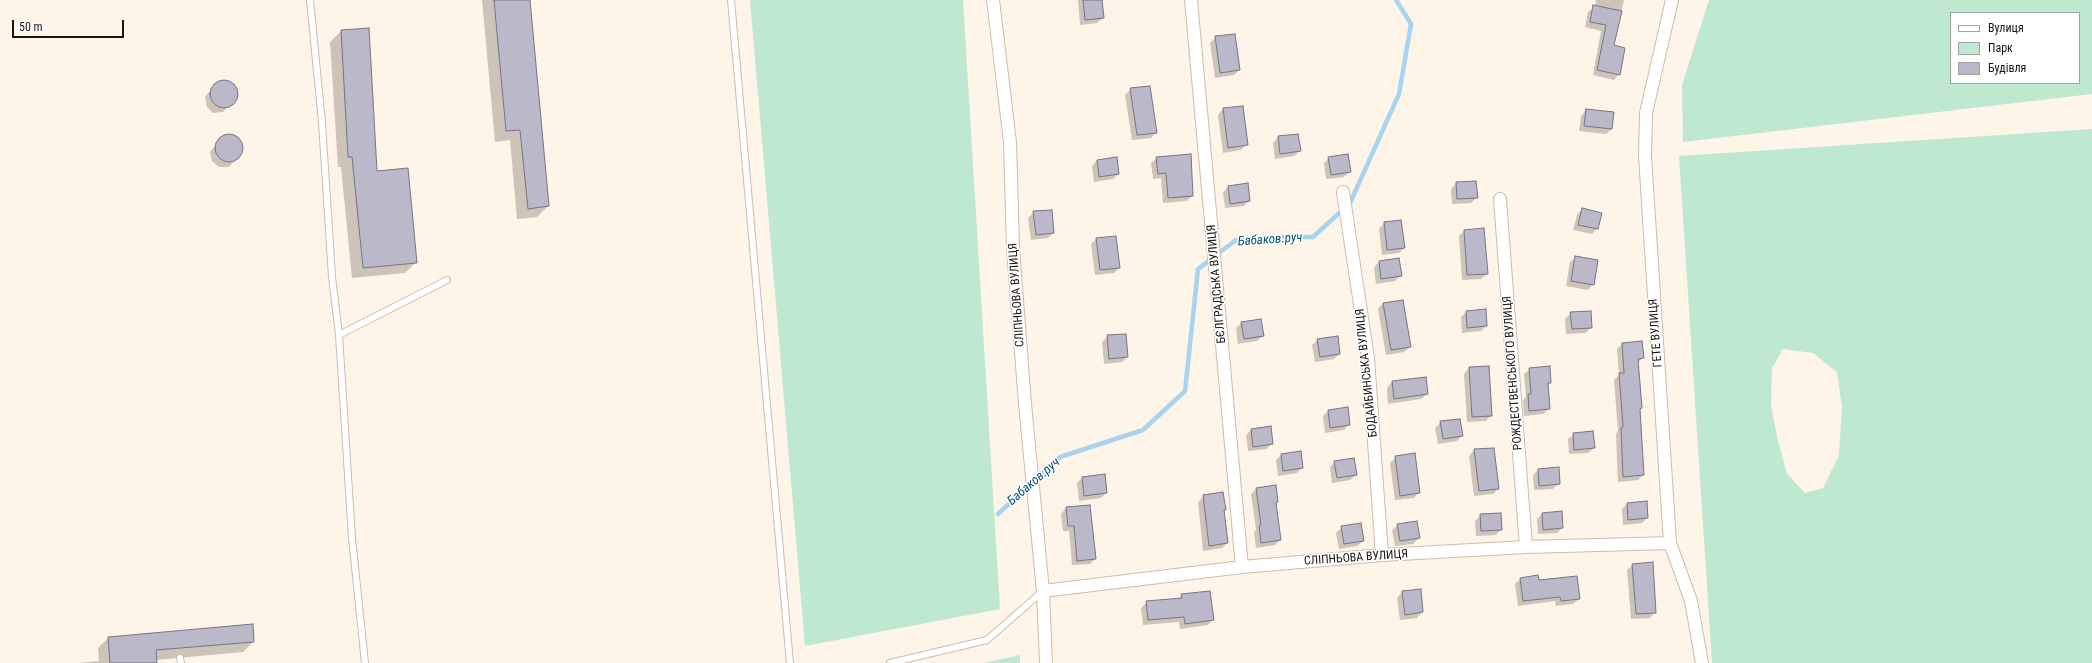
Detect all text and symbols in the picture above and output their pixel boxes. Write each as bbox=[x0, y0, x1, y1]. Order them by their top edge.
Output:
scale bar bbox=[14, 12, 126, 38]
legend bbox=[1950, 12, 2080, 84]
text: 50 m bbox=[19, 20, 43, 34]
text: Вулиця bbox=[1988, 21, 2024, 35]
text: Парк bbox=[1988, 41, 2013, 55]
text: Будівля bbox=[1988, 61, 2026, 75]
street label: БЄЛГРАДСЬКА ВУЛИЦЯ bbox=[1205, 224, 1229, 344]
water label: Бабаков.руч bbox=[1237, 230, 1303, 250]
street label: СЛІПНЬОВА ВУЛИЦЯ bbox=[1006, 243, 1028, 347]
street label: РОЖДЕСТВЕНСЬКОГО ВУЛИЦЯ bbox=[1500, 295, 1526, 451]
street label: ГЕТЕ ВУЛИЦЯ bbox=[1646, 298, 1666, 368]
street label: БОДАЙБИНСЬКА ВУЛИЦЯ bbox=[1353, 308, 1381, 438]
water label: Бабаков.руч bbox=[1005, 455, 1063, 509]
street label: СЛІПНЬОВА ВУЛИЦЯ bbox=[1304, 547, 1408, 569]

